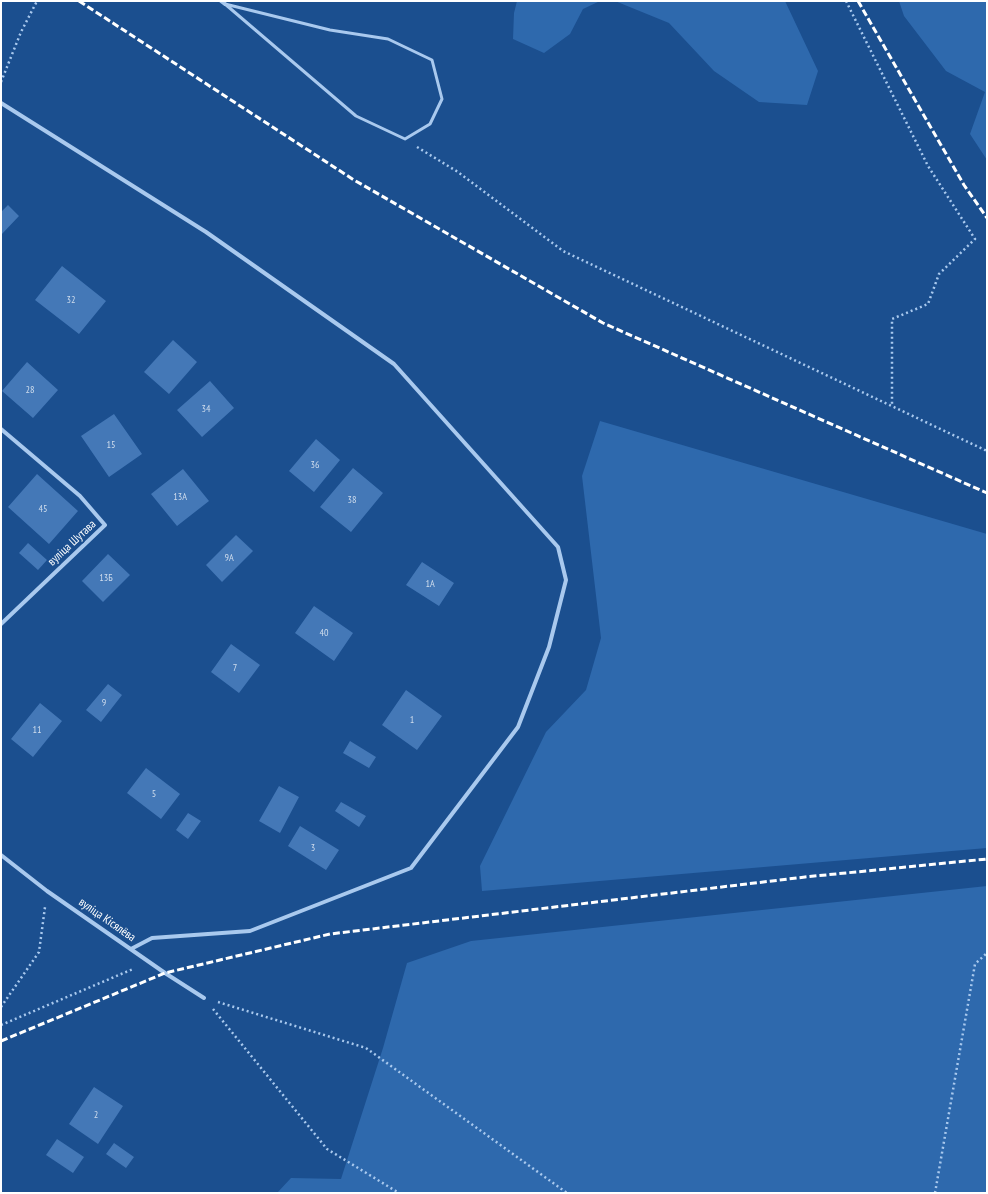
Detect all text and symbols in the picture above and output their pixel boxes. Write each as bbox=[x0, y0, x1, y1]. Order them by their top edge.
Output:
house number: 32 bbox=[67, 294, 75, 306]
house number: 28 bbox=[26, 384, 34, 396]
house number: 34 bbox=[202, 403, 210, 415]
house number: 15 bbox=[107, 439, 115, 451]
house number: 36 bbox=[311, 459, 319, 471]
house number: 13А bbox=[173, 491, 187, 503]
house number: 38 bbox=[348, 494, 356, 506]
house number: 45 bbox=[39, 503, 47, 515]
street label: вуліца Шутава bbox=[45, 517, 99, 569]
house number: 9А bbox=[224, 552, 234, 564]
house number: 13Б bbox=[99, 572, 113, 584]
house number: 1А bbox=[425, 578, 435, 590]
house number: 40 bbox=[320, 627, 328, 639]
house number: 7 bbox=[233, 662, 237, 674]
house number: 9 bbox=[102, 697, 106, 709]
house number: 1 bbox=[410, 714, 414, 726]
house number: 11 bbox=[33, 724, 41, 736]
house number: 5 bbox=[152, 788, 156, 800]
house number: 3 bbox=[311, 842, 315, 854]
street label: вуліца Кісялёва bbox=[76, 895, 138, 945]
house number: 2 bbox=[94, 1109, 98, 1121]

